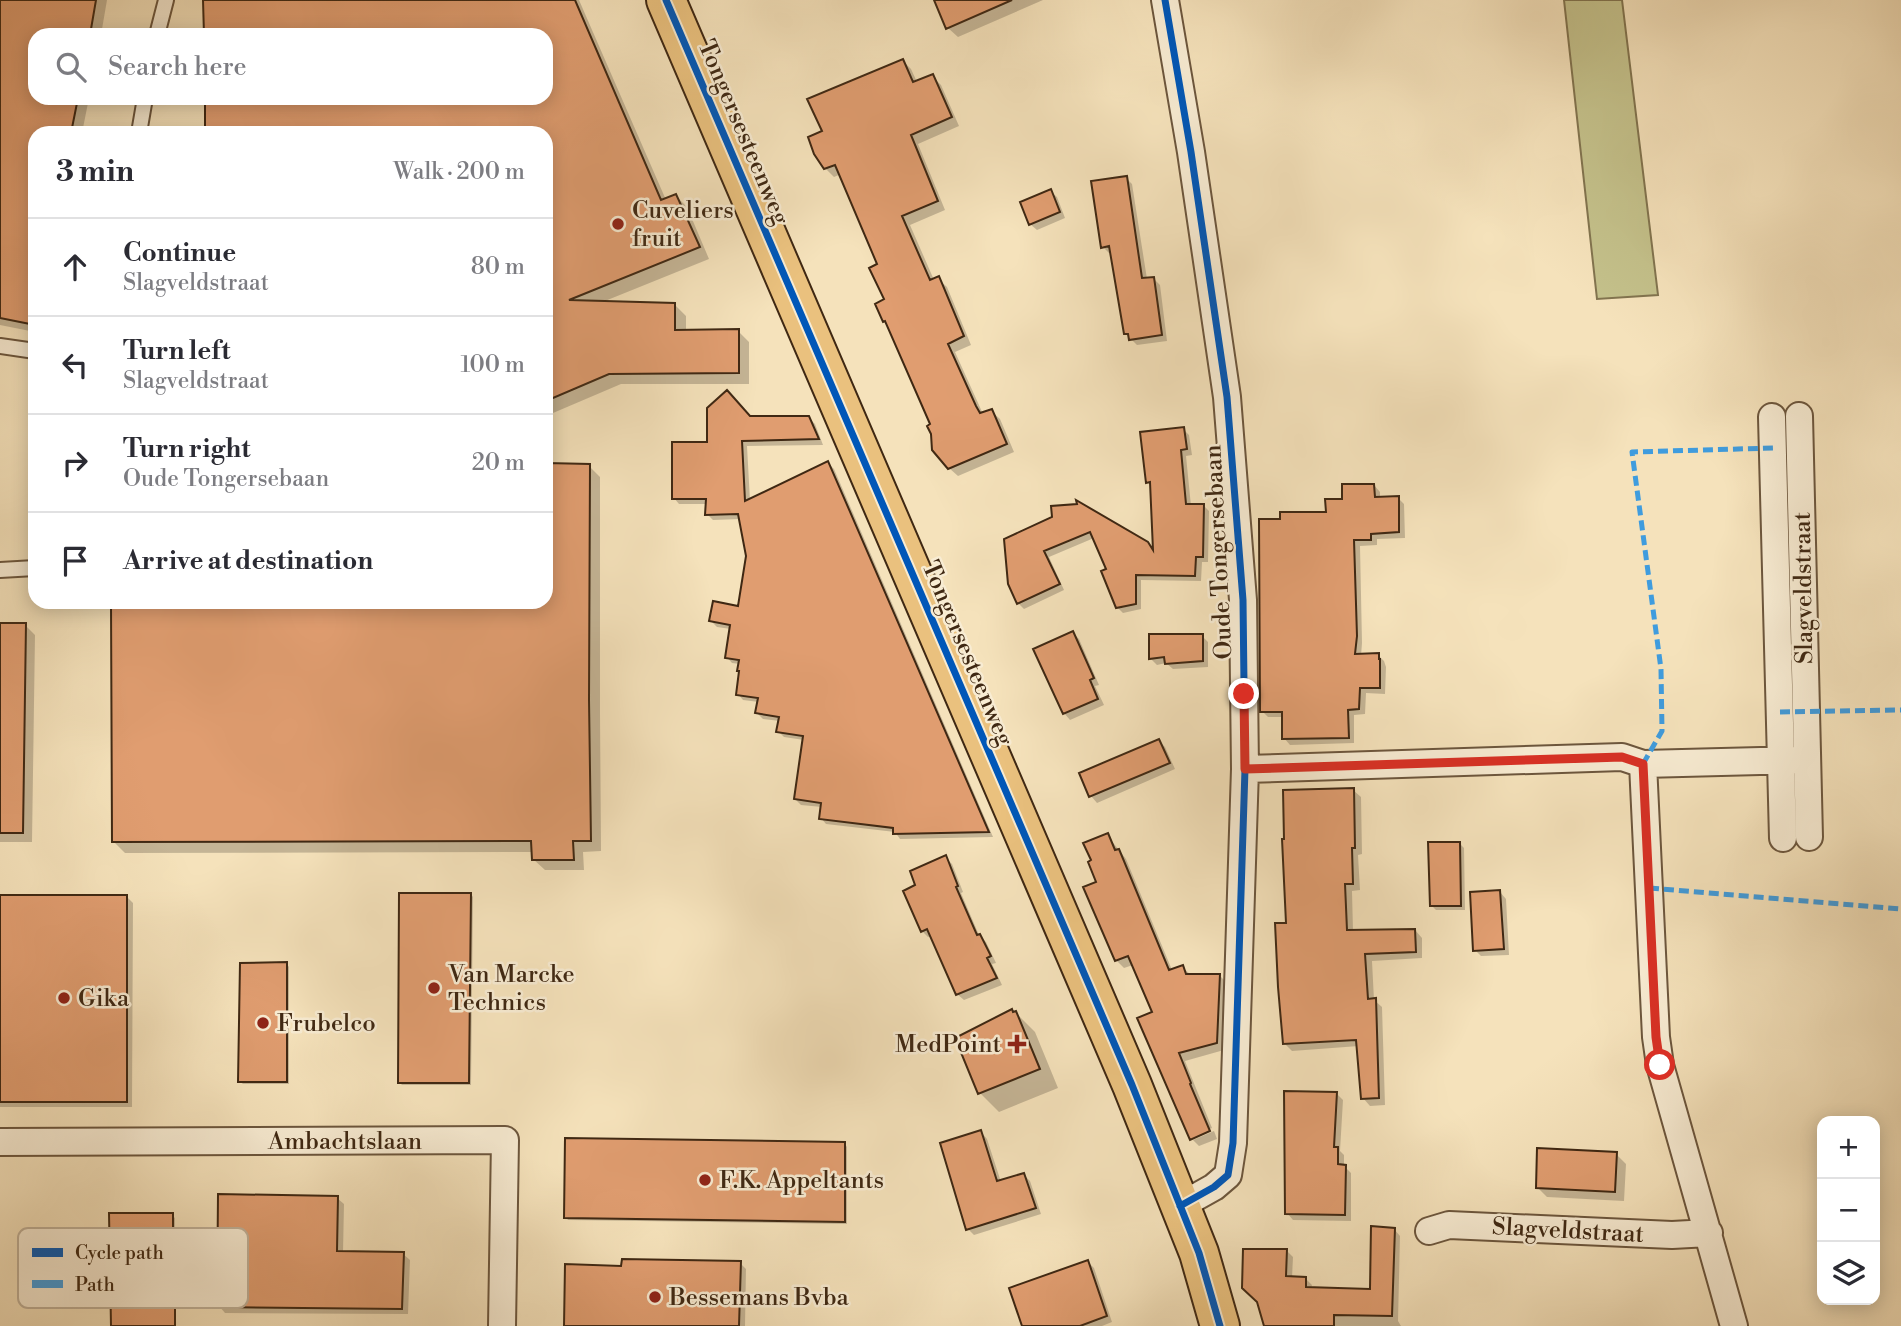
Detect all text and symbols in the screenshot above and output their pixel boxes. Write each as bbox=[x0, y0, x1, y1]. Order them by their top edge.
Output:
search box bbox=[28, 28, 553, 105]
street label: Tongersesteenweg bbox=[691, 35, 796, 230]
icon: search bbox=[52, 48, 90, 86]
text: Search here bbox=[108, 51, 247, 83]
text: 3 min bbox=[56, 153, 134, 191]
text: Walk · 200 m bbox=[393, 158, 525, 186]
place label: Cuveliers fruit bbox=[632, 196, 734, 254]
marker: Cuveliers fruit bbox=[610, 216, 626, 232]
text: Continue bbox=[123, 237, 236, 269]
icon: ahead bbox=[56, 248, 94, 286]
text: 80 m bbox=[471, 253, 525, 281]
text: Slagveldstraat bbox=[123, 269, 269, 297]
text: Turn left bbox=[123, 335, 231, 367]
icon: left bbox=[56, 346, 94, 384]
text: 100 m bbox=[460, 351, 525, 379]
text: Slagveldstraat bbox=[123, 367, 269, 395]
text: Turn right bbox=[123, 433, 251, 465]
icon: right bbox=[56, 444, 94, 482]
street label: Oude Tongersebaan bbox=[1198, 444, 1240, 660]
text: 20 m bbox=[472, 449, 525, 477]
text: Oude Tongersebaan bbox=[123, 465, 329, 493]
street label: Slagveldstraat bbox=[1788, 511, 1820, 664]
icon: arrive bbox=[56, 542, 94, 580]
text: Arrive at destination bbox=[123, 545, 373, 577]
street label: Tongersesteenweg bbox=[915, 556, 1020, 751]
route end bbox=[1228, 678, 1259, 709]
place label: Van Marcke Technics bbox=[447, 960, 575, 1018]
marker: Van Marcke Technics bbox=[426, 980, 442, 996]
place label: Gika bbox=[78, 984, 130, 1014]
marker: Gika bbox=[56, 990, 72, 1006]
place label: Frubelco bbox=[277, 1009, 376, 1039]
marker: Frubelco bbox=[255, 1015, 271, 1031]
place label: MedPoint bbox=[895, 1030, 1001, 1060]
marker: MedPoint bbox=[1007, 1034, 1027, 1054]
route start bbox=[1644, 1049, 1675, 1080]
map controls bbox=[1817, 1116, 1880, 1305]
button: + bbox=[1817, 1116, 1880, 1179]
street label: Ambachtslaan bbox=[267, 1127, 422, 1157]
place label: F.K. Appeltants bbox=[719, 1166, 884, 1196]
marker: F.K. Appeltants bbox=[697, 1172, 713, 1188]
button: − bbox=[1817, 1179, 1880, 1242]
street label: Slagveldstraat bbox=[1491, 1212, 1645, 1250]
legend bbox=[18, 1228, 248, 1308]
text: Cycle path bbox=[75, 1241, 164, 1265]
button: layers bbox=[1817, 1242, 1880, 1305]
text: Path bbox=[75, 1273, 115, 1297]
place label: Bessemans Bvba bbox=[668, 1283, 850, 1313]
marker: Bessemans Bvba bbox=[647, 1289, 663, 1305]

